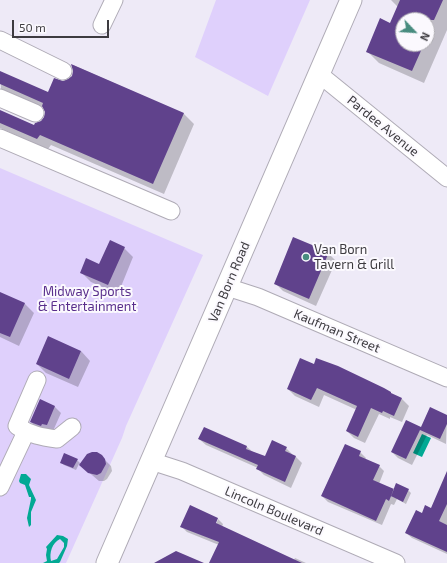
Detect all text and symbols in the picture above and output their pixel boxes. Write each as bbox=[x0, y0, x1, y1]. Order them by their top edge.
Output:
scale bar bbox=[14, 12, 111, 38]
north arrow bbox=[395, 12, 435, 52]
text: 50 m bbox=[19, 20, 46, 34]
text: N bbox=[418, 31, 433, 43]
street label: Pardee Avenue bbox=[344, 92, 422, 160]
street label: Van Born Road bbox=[205, 239, 253, 325]
place label: Van Born Tavern & Grill bbox=[314, 242, 394, 273]
marker: Van Born Tavern & Grill bbox=[301, 252, 311, 262]
park label: Midway Sports & Entertainment bbox=[38, 284, 136, 315]
street label: Kaufman Street bbox=[291, 306, 383, 356]
street label: Lincoln Boulevard bbox=[222, 483, 326, 539]

